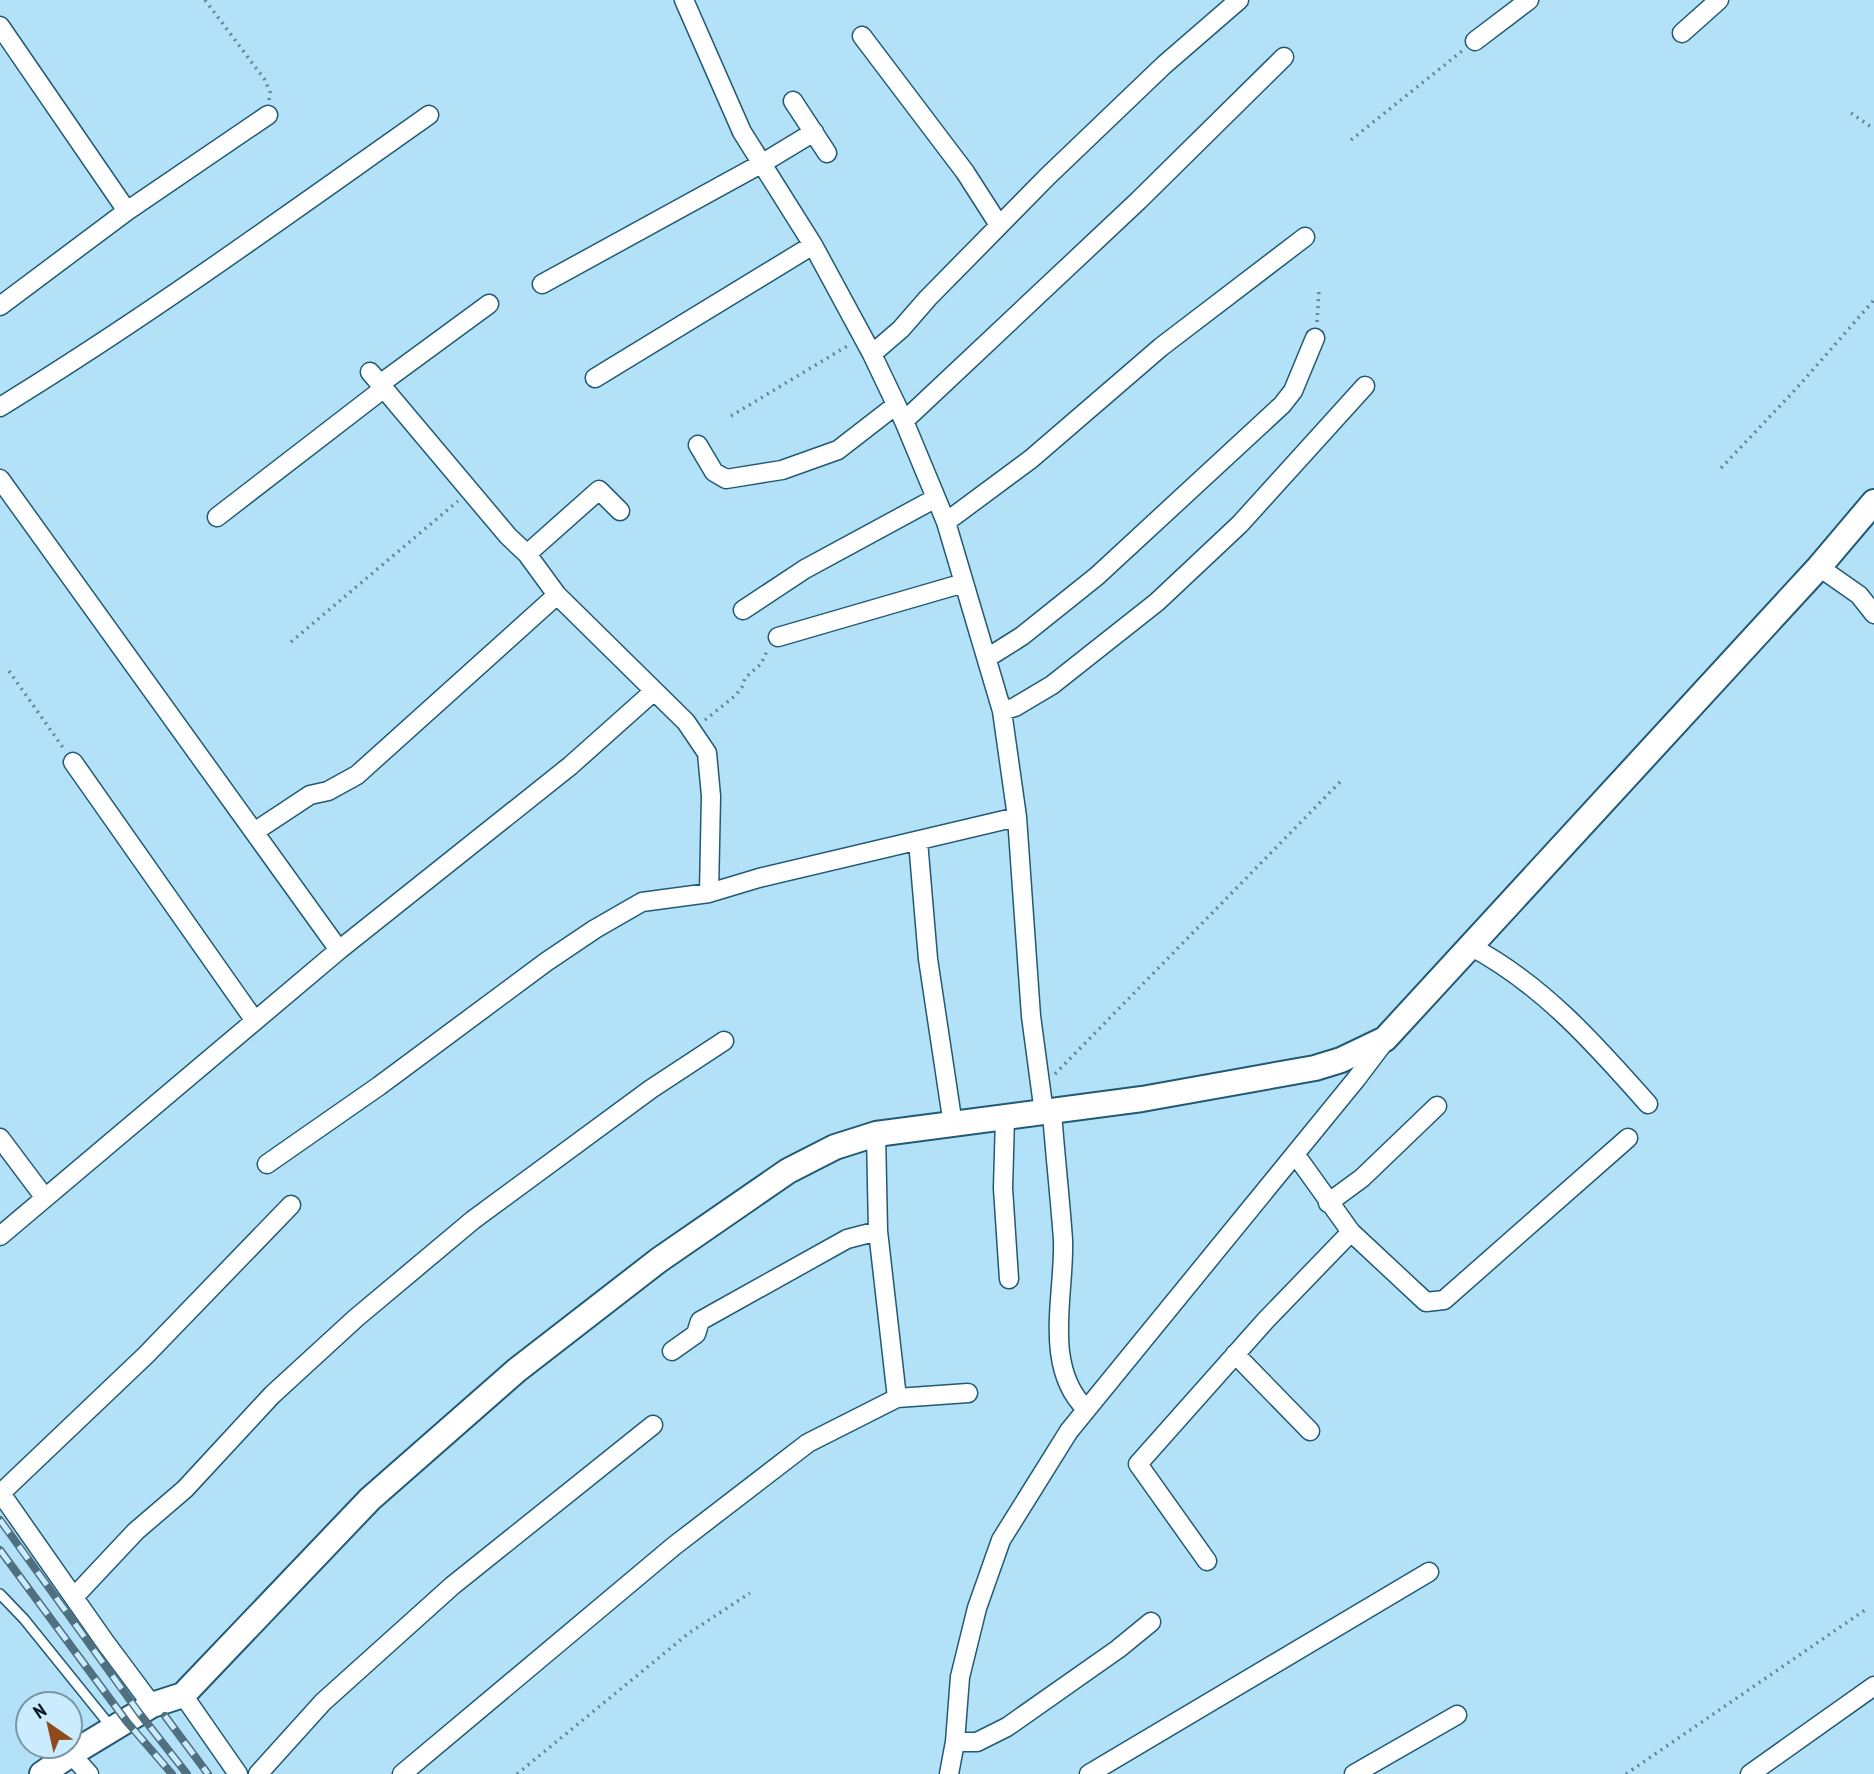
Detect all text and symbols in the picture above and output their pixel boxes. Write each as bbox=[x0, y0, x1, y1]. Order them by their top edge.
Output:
north arrow bbox=[14, 1690, 84, 1760]
text: N bbox=[29, 1698, 50, 1724]

